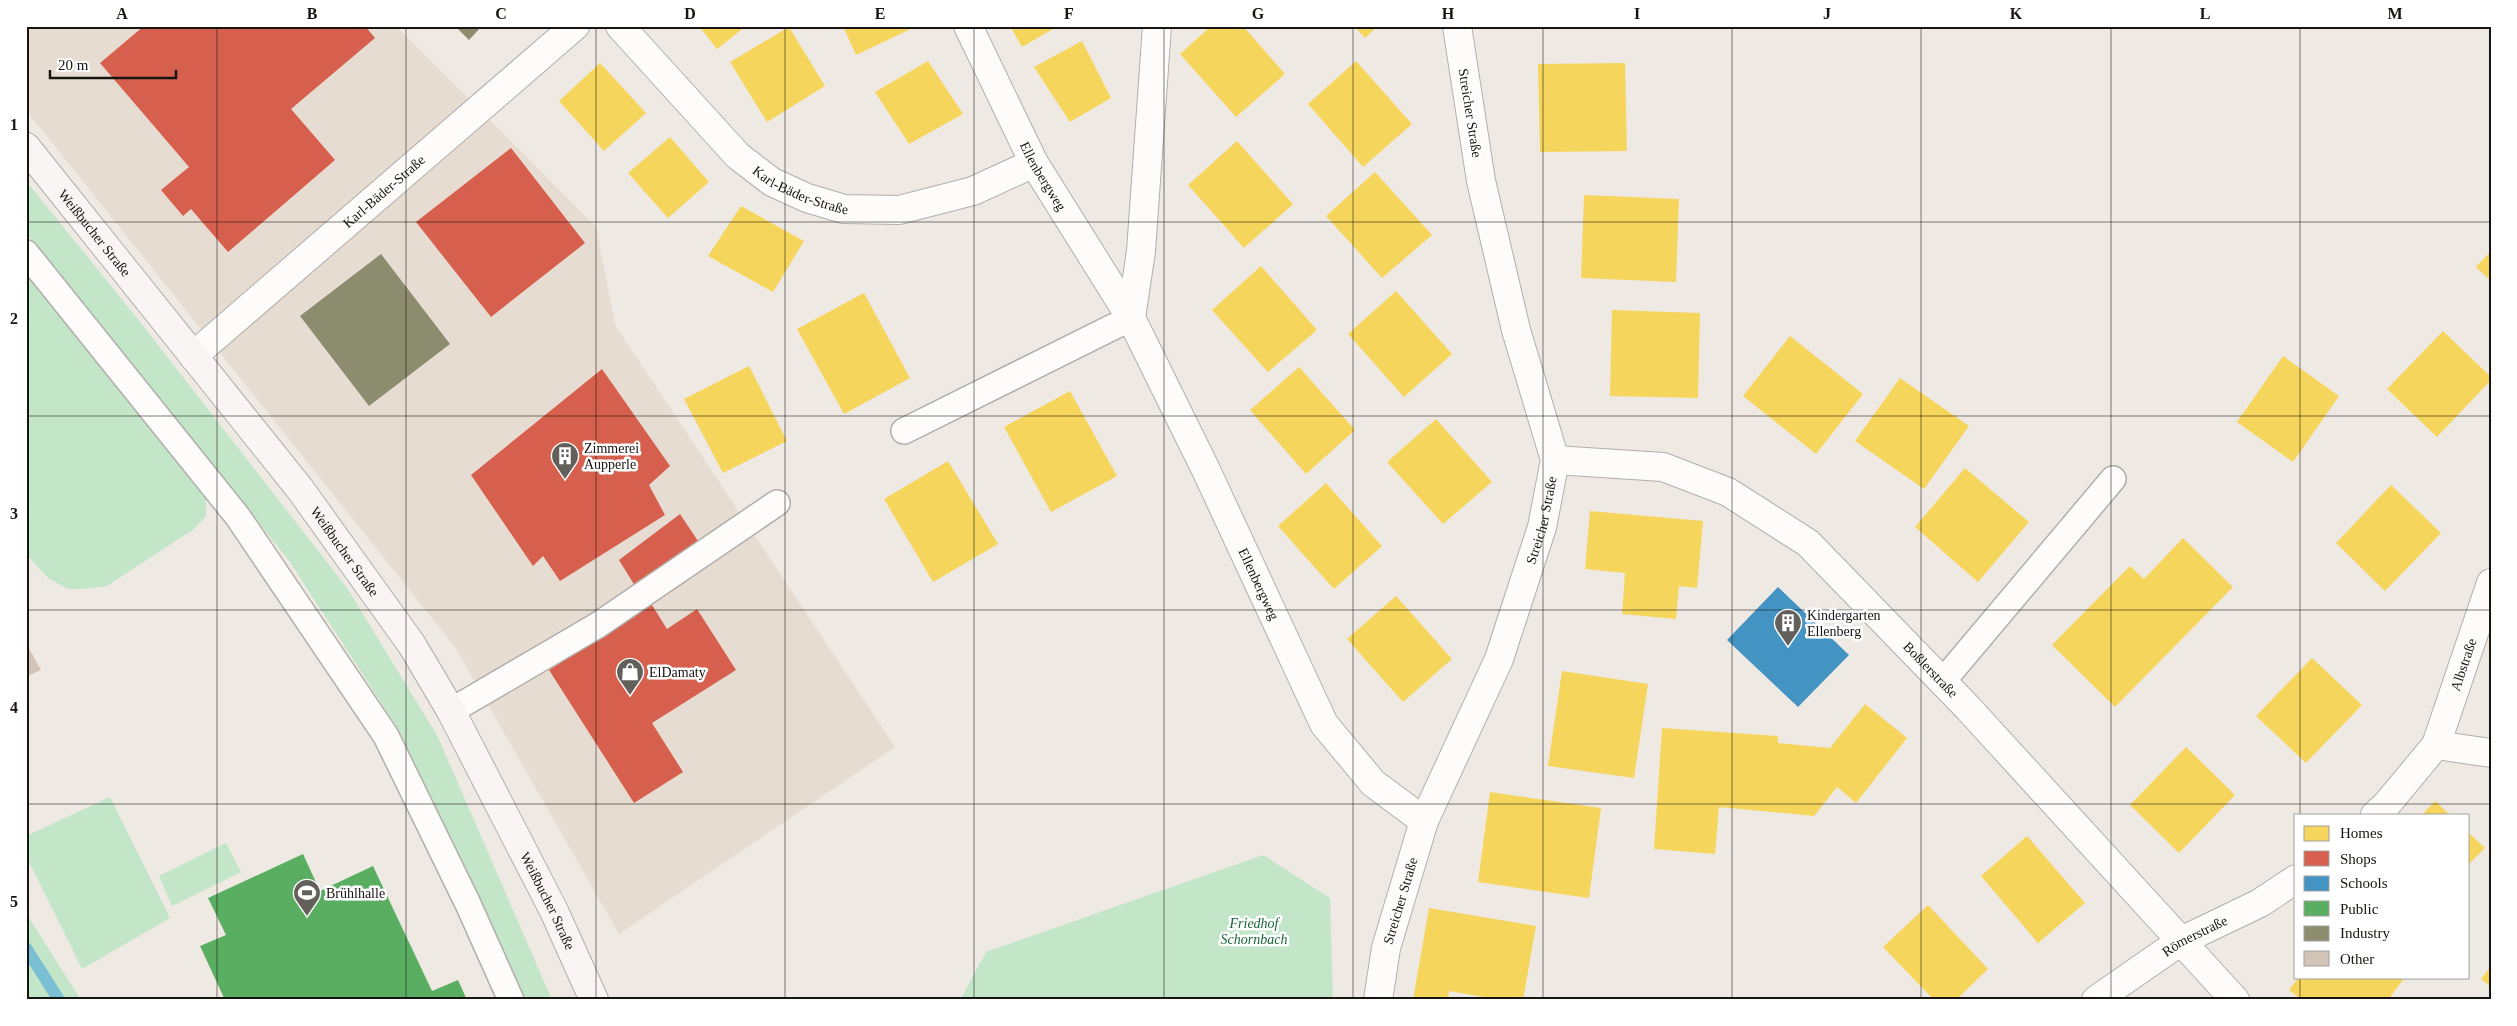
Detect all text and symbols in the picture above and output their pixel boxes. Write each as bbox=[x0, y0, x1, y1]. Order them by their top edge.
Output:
text: A bbox=[116, 5, 128, 22]
text: B bbox=[307, 5, 318, 22]
text: C bbox=[495, 5, 507, 22]
text: D bbox=[684, 5, 696, 22]
text: E bbox=[875, 5, 885, 22]
text: F bbox=[1064, 5, 1074, 22]
text: G bbox=[1252, 5, 1265, 22]
text: H bbox=[1442, 5, 1455, 22]
text: I bbox=[1634, 5, 1640, 22]
text: J bbox=[1823, 5, 1831, 22]
text: K bbox=[2010, 5, 2023, 22]
text: L bbox=[2200, 5, 2210, 22]
text: M bbox=[2387, 5, 2403, 22]
scale bar bbox=[50, 48, 176, 80]
text: 20 m bbox=[58, 57, 89, 73]
street label: Streicher Straße bbox=[1456, 67, 1484, 159]
text: 1 bbox=[10, 116, 18, 133]
street label: Ellenbergweg bbox=[1017, 139, 1069, 213]
street label: Karl-Bäder-Straße bbox=[340, 152, 428, 231]
street label: Karl-Bäder-Straße bbox=[750, 163, 848, 217]
street label: Weißbucher Straße bbox=[56, 187, 134, 279]
text: 2 bbox=[10, 310, 18, 327]
building icon: Zimmerei Aupperle bbox=[550, 441, 580, 480]
place label: Zimmerei Aupperle bbox=[584, 441, 639, 472]
street label: Streicher Straße bbox=[1523, 475, 1559, 566]
street label: Weißbucher Straße bbox=[308, 504, 382, 599]
text: 3 bbox=[10, 505, 18, 522]
street label: Ellenbergweg bbox=[1236, 546, 1282, 622]
building icon: Kindergarten Ellenberg bbox=[1773, 608, 1803, 647]
place label: Kindergarten Ellenberg bbox=[1807, 608, 1881, 639]
street label: Albstraße bbox=[2447, 636, 2479, 693]
street label: Boßlerstraße bbox=[1900, 639, 1961, 700]
shop icon: ElDamaty bbox=[615, 657, 645, 696]
place label: ElDamaty bbox=[649, 665, 706, 680]
text: 4 bbox=[10, 699, 18, 716]
legend bbox=[2294, 814, 2470, 978]
text: Homes bbox=[2340, 825, 2383, 841]
street label: Weißbucher Straße bbox=[517, 850, 578, 952]
text: Shops bbox=[2340, 851, 2377, 867]
street label: Streicher Straße bbox=[1380, 855, 1420, 946]
text: Schools bbox=[2340, 875, 2388, 891]
sports icon: Brühlhalle bbox=[292, 878, 322, 917]
place label: Brühlhalle bbox=[326, 886, 385, 901]
text: 5 bbox=[10, 893, 18, 910]
text: Public bbox=[2340, 901, 2379, 917]
street label: Römerstraße bbox=[2159, 912, 2230, 959]
park label: Friedhof Schornbach bbox=[1221, 916, 1287, 947]
text: Industry bbox=[2340, 925, 2390, 941]
text: Other bbox=[2340, 951, 2374, 967]

